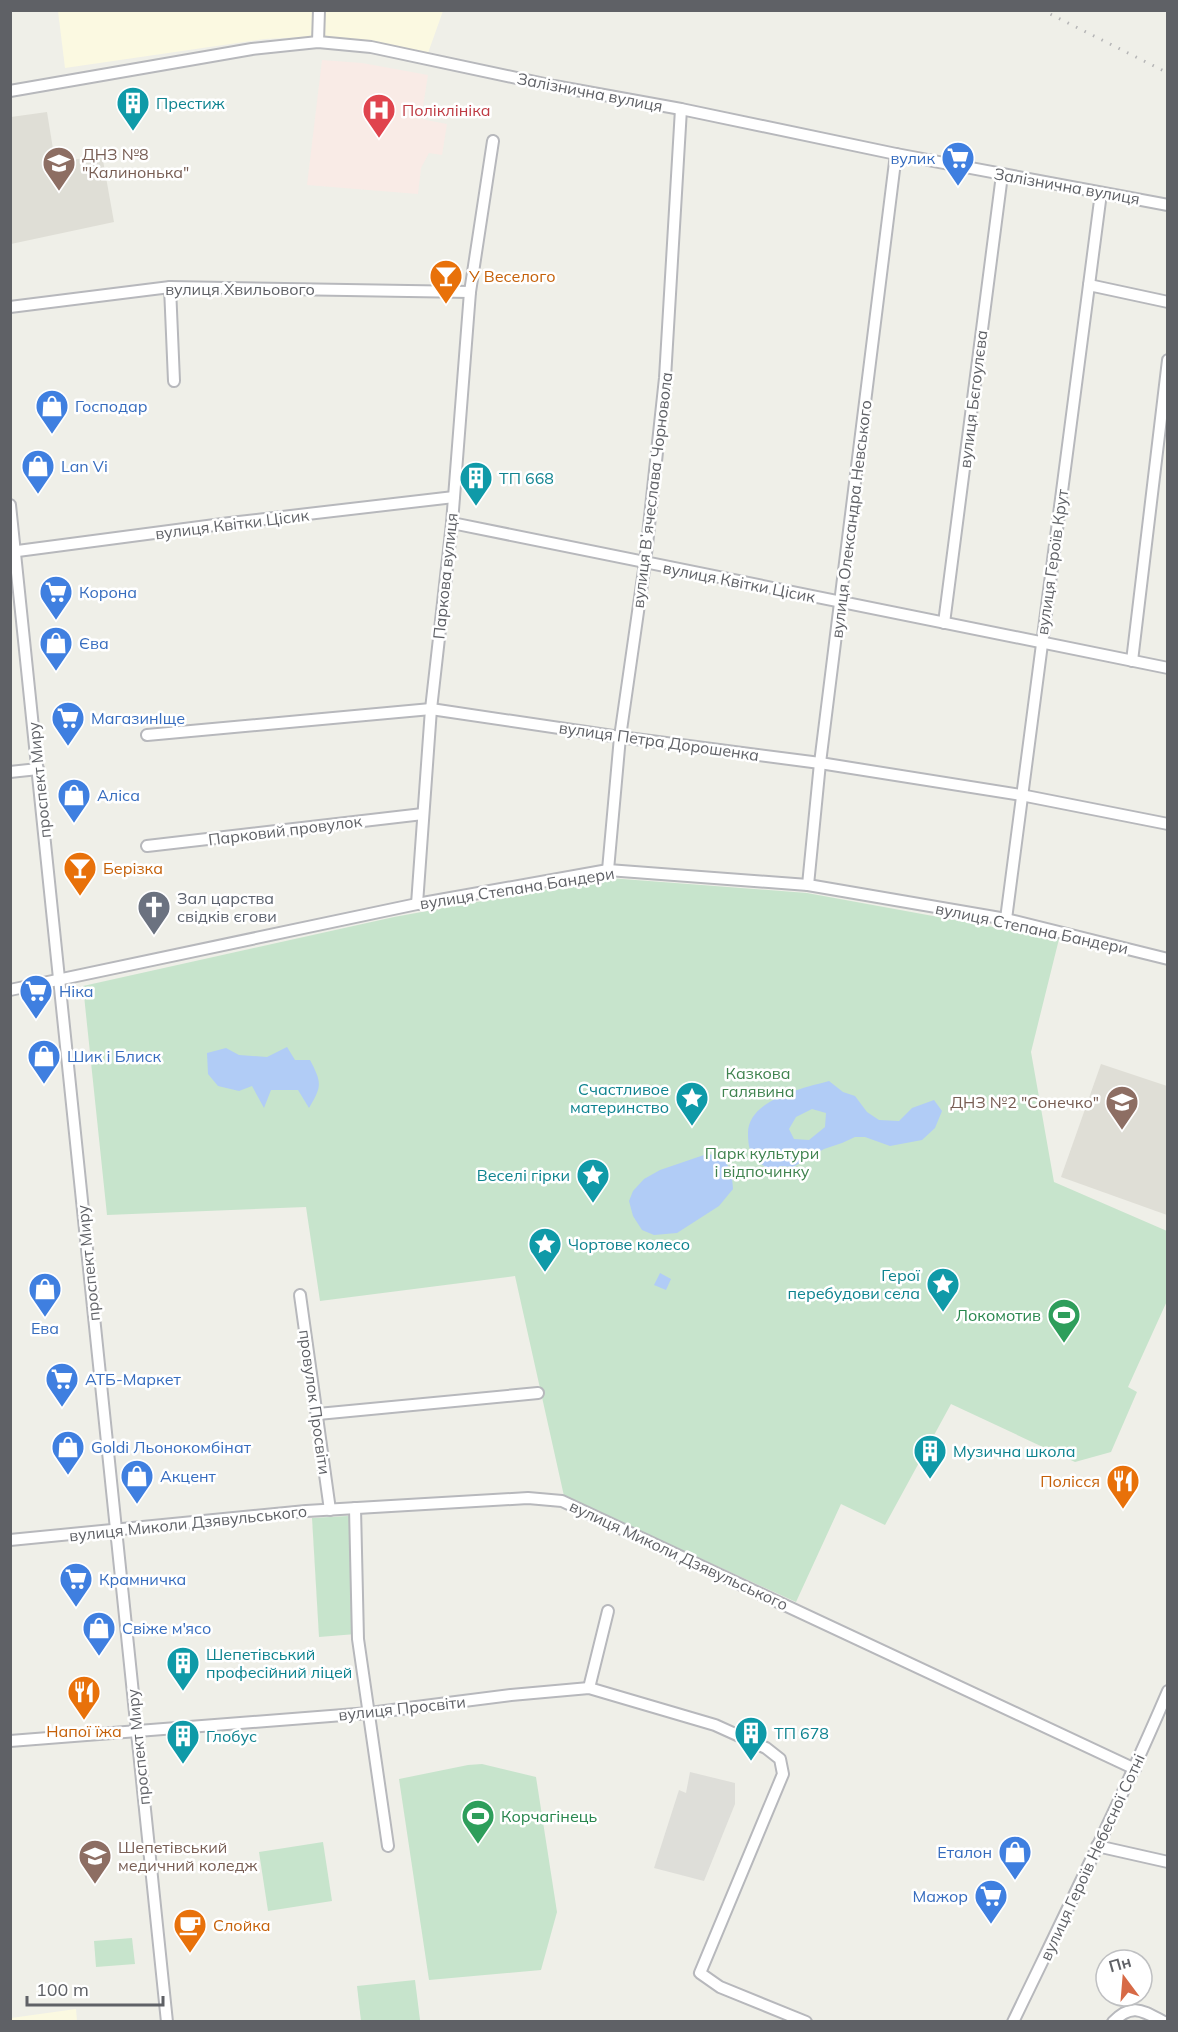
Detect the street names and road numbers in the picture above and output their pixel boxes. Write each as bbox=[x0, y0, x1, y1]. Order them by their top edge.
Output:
street label: Залізнична вулиця bbox=[516, 68, 664, 116]
street label: Залізнична вулиця bbox=[992, 163, 1142, 209]
street label: вулиця Хвильового bbox=[165, 279, 315, 299]
street label: вулиця Бєгоулєва bbox=[955, 329, 991, 469]
street label: вулиця Вʼячеслава Чорновола bbox=[628, 371, 676, 609]
street label: вулиця Олександра Невського bbox=[826, 399, 876, 639]
street label: вулиця Героїв Крут bbox=[1032, 487, 1072, 636]
street label: вулиця Квітки Цісик bbox=[154, 505, 310, 543]
street label: Паркова вулиця bbox=[428, 512, 462, 640]
street label: вулиця Квітки Цісик bbox=[661, 557, 817, 607]
street label: вулиця Петра Дорошенка bbox=[558, 717, 760, 765]
street label: проспект Миру bbox=[23, 721, 55, 839]
street label: Парковий провулок bbox=[207, 811, 363, 849]
street label: вулиця Степана Бандери bbox=[418, 863, 616, 913]
street label: вулиця Степана Бандери bbox=[934, 898, 1130, 958]
street label: проспект Миру bbox=[72, 1204, 104, 1322]
street label: провулок Просвіти bbox=[295, 1328, 335, 1476]
street label: вулиця Миколи Дзявульського bbox=[566, 1495, 792, 1615]
street label: вулиця Миколи Дзявульського bbox=[68, 1501, 308, 1545]
street label: проспект Миру bbox=[122, 1688, 154, 1806]
street label: вулиця Просвіти bbox=[337, 1691, 467, 1725]
street label: вулиця Героїв Небесної Сотні bbox=[1035, 1750, 1149, 1964]

